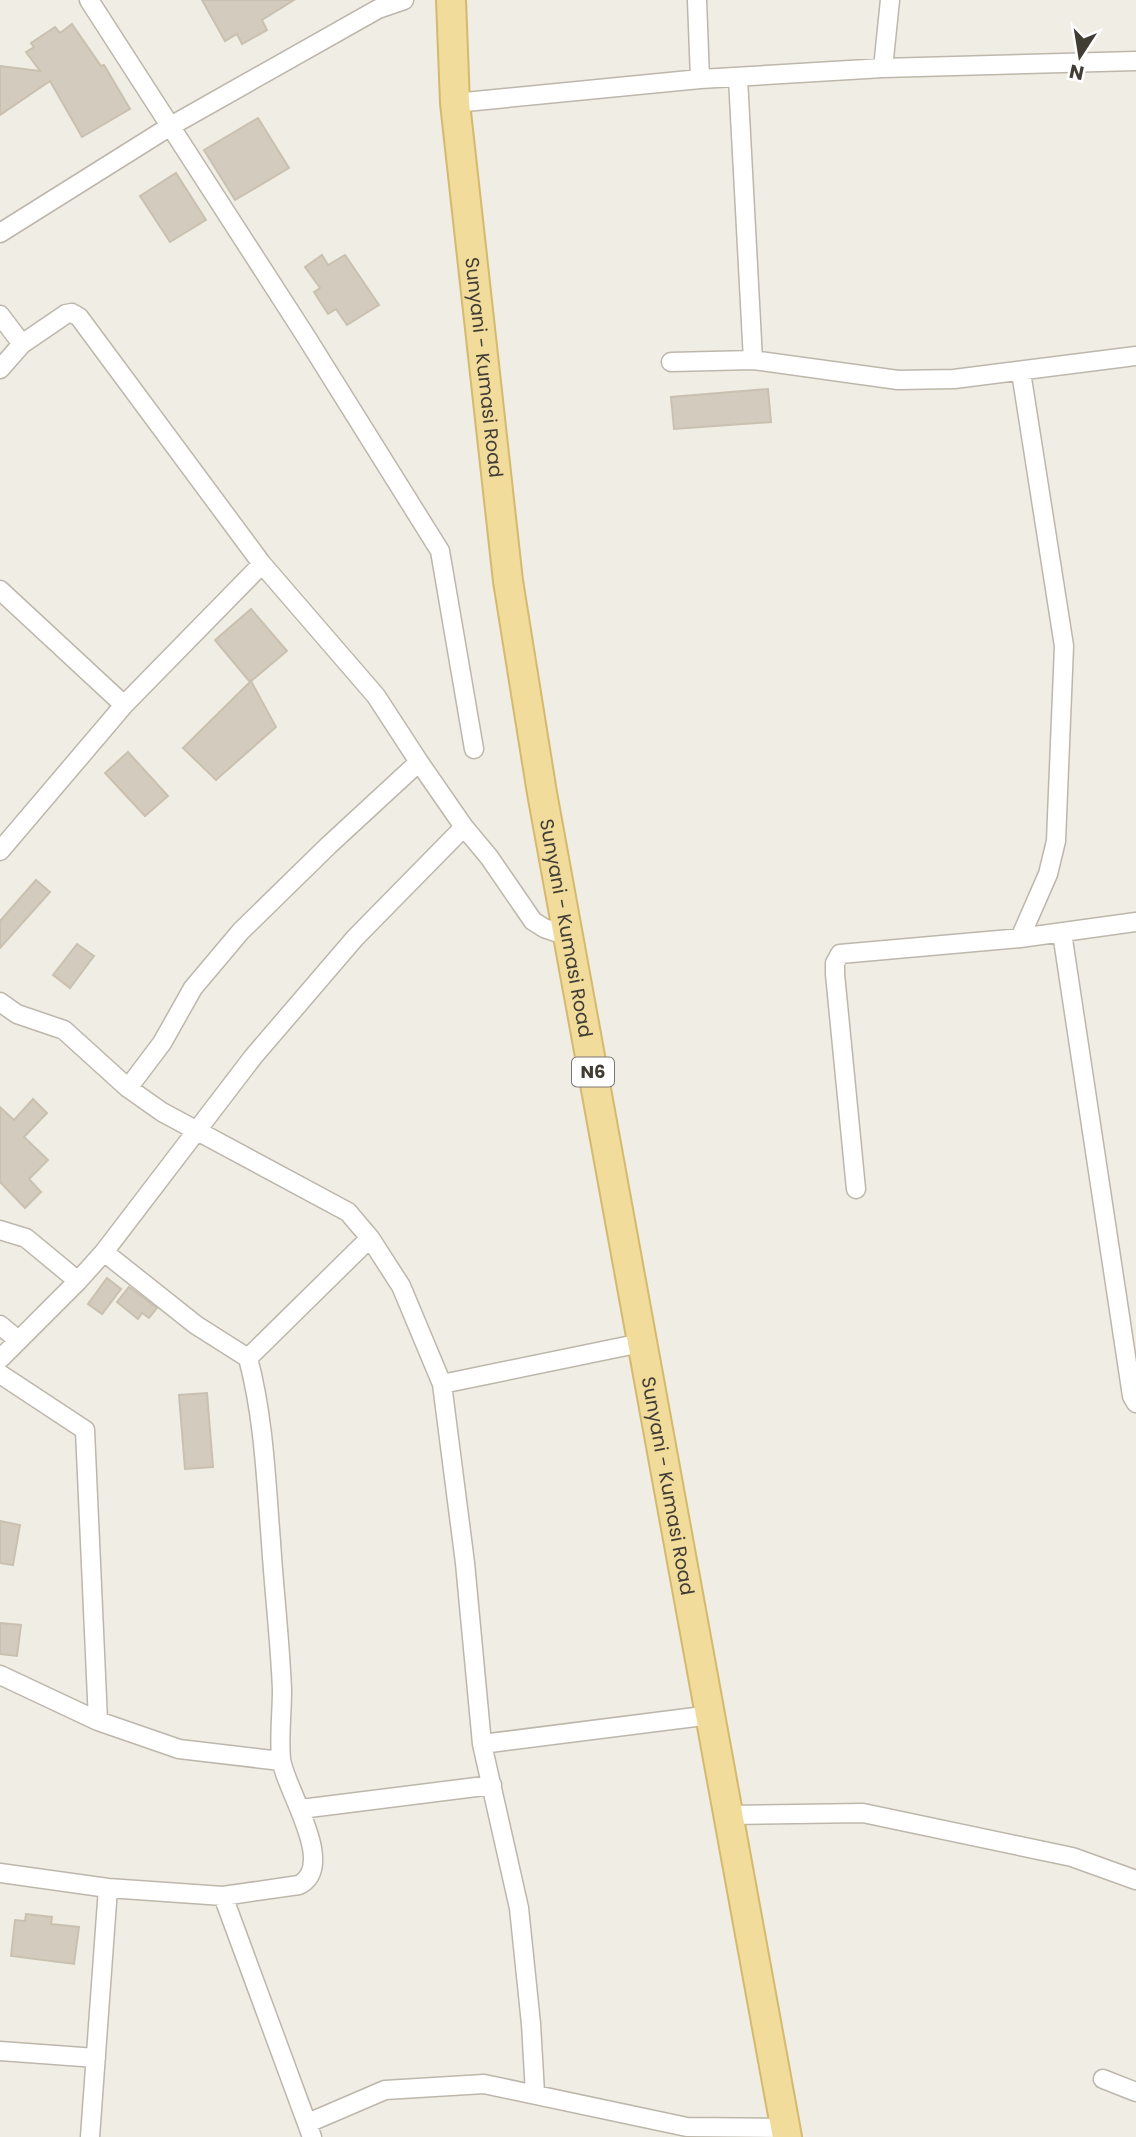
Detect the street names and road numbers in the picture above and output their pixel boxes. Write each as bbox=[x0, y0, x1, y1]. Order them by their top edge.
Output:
street label: Sunyani - Kumasi Road bbox=[458, 256, 509, 479]
street label: Sunyani - Kumasi Road bbox=[533, 817, 599, 1040]
road number: N6 bbox=[572, 1058, 614, 1086]
street label: Sunyani - Kumasi Road bbox=[635, 1374, 701, 1597]

